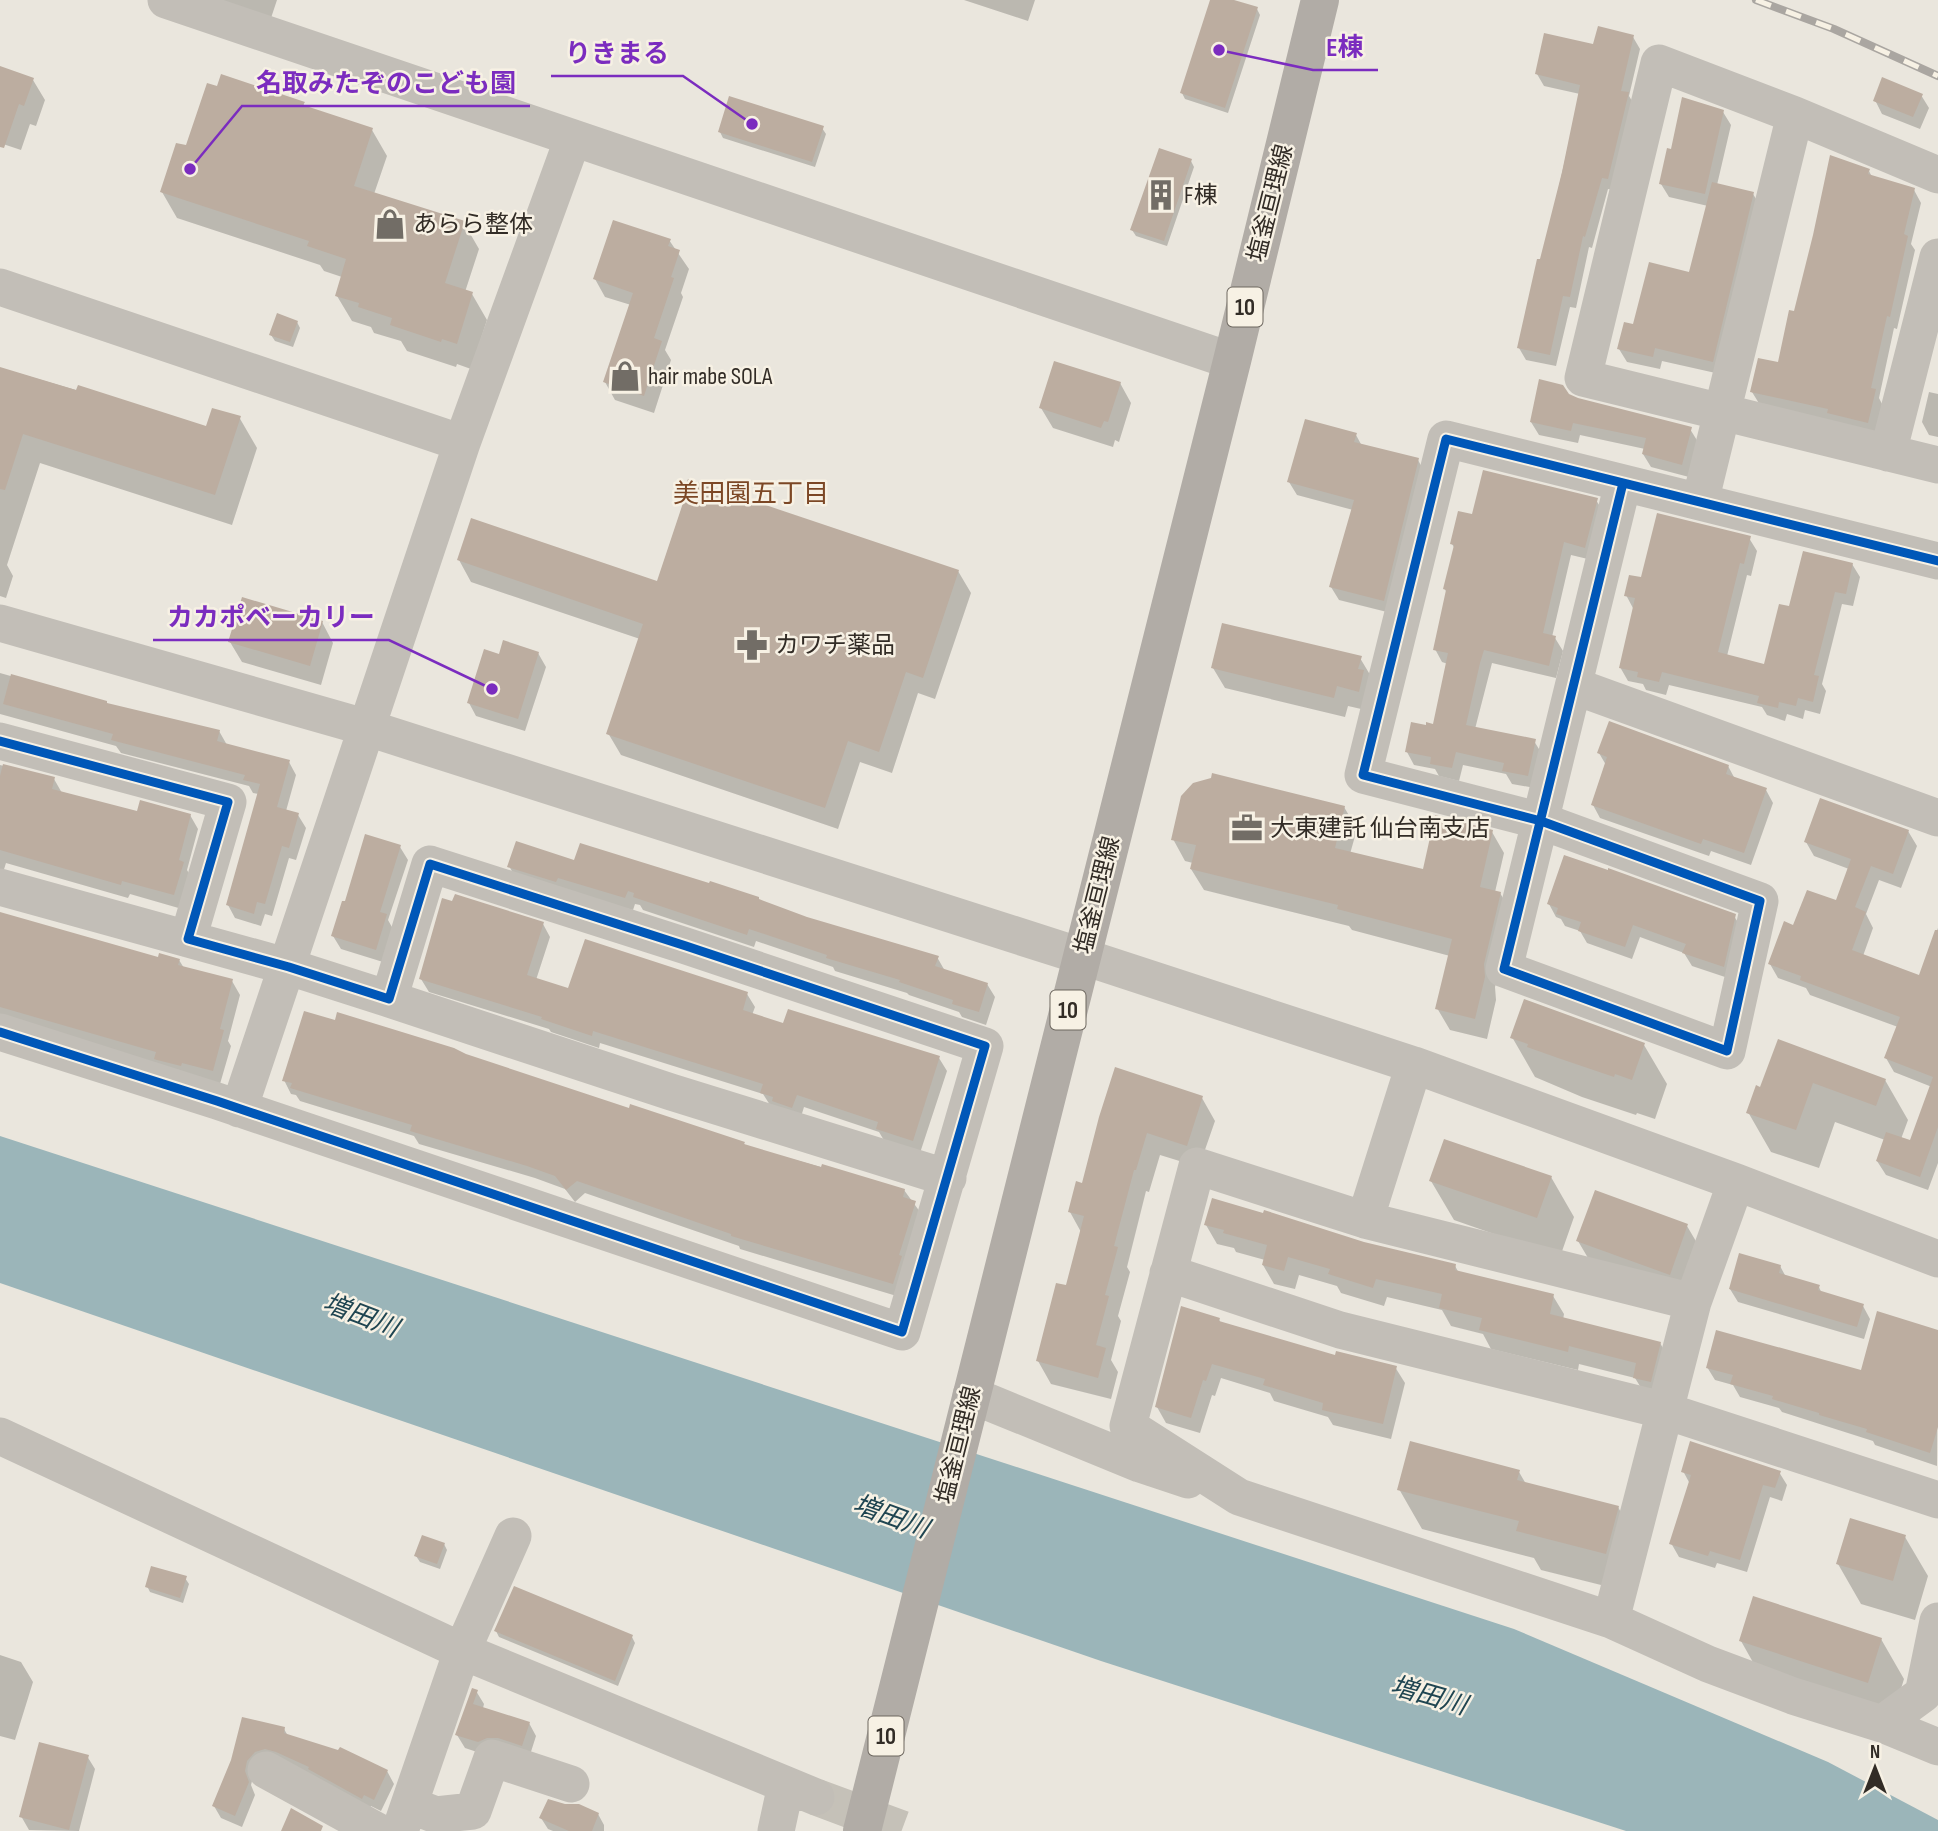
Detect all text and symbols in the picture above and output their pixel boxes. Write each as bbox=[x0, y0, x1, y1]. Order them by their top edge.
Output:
callout: E棟 bbox=[1313, 23, 1378, 70]
callout: りきまる bbox=[551, 29, 683, 76]
text: E棟 bbox=[1326, 33, 1364, 64]
text: りきまる bbox=[565, 39, 669, 70]
callout: 名取みたぞのこども園 bbox=[242, 59, 530, 106]
text: 名取みたぞのこども園 bbox=[256, 69, 516, 100]
street label: 塩釜亘理線 bbox=[1242, 141, 1299, 265]
building icon: F棟 bbox=[1144, 178, 1178, 212]
place label: F棟 bbox=[1184, 181, 1217, 210]
shop icon: あらら整体 bbox=[373, 207, 407, 241]
place label: あらら整体 bbox=[413, 210, 533, 239]
road number: 10 bbox=[1228, 288, 1262, 326]
shop icon: hair mabe SOLA bbox=[608, 359, 642, 393]
place label: hair mabe SOLA bbox=[648, 362, 773, 391]
district label: 美田園五丁目 bbox=[673, 479, 829, 510]
callout: カカポベーカリー bbox=[153, 593, 389, 640]
text: カカポベーカリー bbox=[167, 603, 375, 634]
pharmacy icon: カワチ薬品 bbox=[735, 628, 769, 662]
place label: カワチ薬品 bbox=[775, 631, 895, 660]
office icon: 大東建託 仙台南支店 bbox=[1230, 811, 1264, 845]
place label: 大東建託 仙台南支店 bbox=[1270, 814, 1490, 843]
street label: 塩釜亘理線 bbox=[1069, 833, 1126, 957]
road number: 10 bbox=[1050, 990, 1086, 1030]
water label: 増田川 bbox=[318, 1288, 405, 1346]
street label: 塩釜亘理線 bbox=[930, 1383, 987, 1507]
water label: 増田川 bbox=[849, 1490, 935, 1546]
water label: 増田川 bbox=[1387, 1671, 1473, 1723]
road number: 10 bbox=[868, 1716, 903, 1756]
north arrow bbox=[1840, 1733, 1910, 1803]
text: N bbox=[1870, 1741, 1880, 1764]

